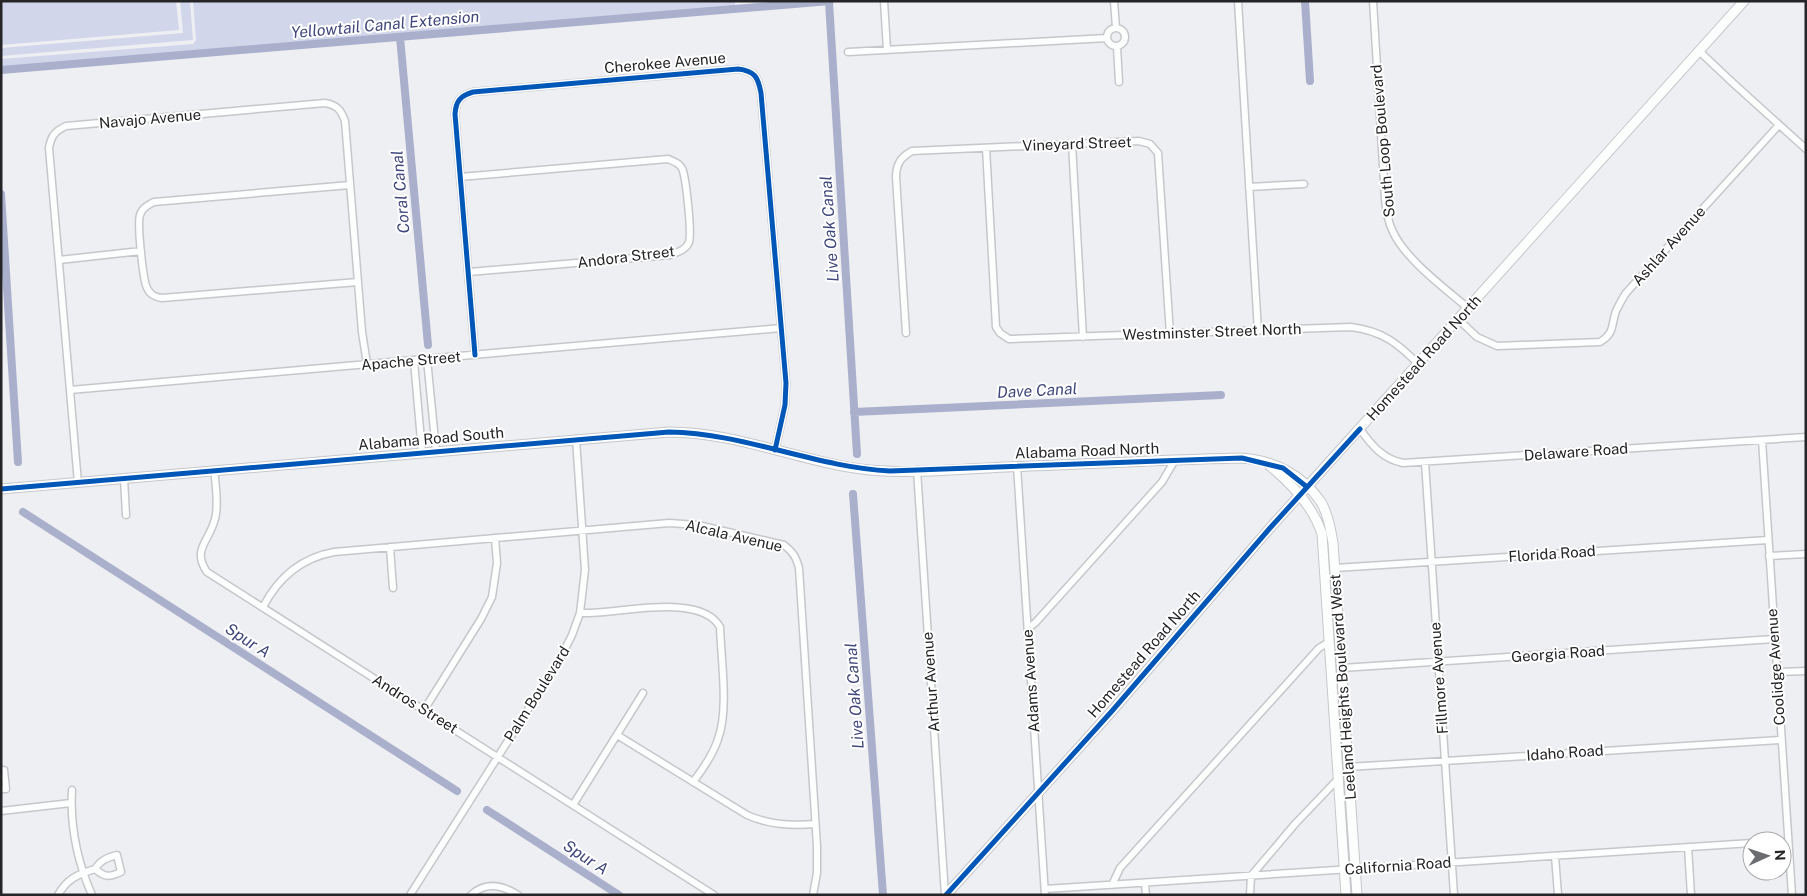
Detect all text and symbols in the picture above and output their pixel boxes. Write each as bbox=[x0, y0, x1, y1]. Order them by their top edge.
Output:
water label: Yellowtail Canal Extension bbox=[290, 7, 480, 42]
street label: Cherokee Avenue bbox=[604, 49, 726, 76]
street label: South Loop Boulevard bbox=[1367, 64, 1398, 218]
street label: Navajo Avenue bbox=[98, 106, 202, 131]
street label: Vineyard Street bbox=[1022, 133, 1132, 154]
water label: Coral Canal bbox=[387, 150, 414, 234]
water label: Live Oak Canal bbox=[816, 175, 843, 283]
street label: Ashlar Avenue bbox=[1629, 203, 1709, 289]
street label: Andora Street bbox=[576, 242, 676, 271]
street label: Homestead Road North bbox=[1363, 292, 1484, 424]
street label: Westminster Street North bbox=[1122, 320, 1302, 343]
street label: Apache Street bbox=[360, 348, 462, 373]
water label: Dave Canal bbox=[996, 379, 1078, 402]
street label: Alabama Road South bbox=[357, 424, 505, 453]
street label: Alabama Road North bbox=[1015, 439, 1159, 462]
street label: Delaware Road bbox=[1523, 439, 1629, 464]
street label: Alcala Avenue bbox=[684, 516, 784, 555]
street label: Florida Road bbox=[1508, 542, 1596, 565]
street label: Leeland Heights Boulevard West bbox=[1326, 573, 1359, 801]
street label: Homestead Road North bbox=[1084, 587, 1203, 721]
street label: Coolidge Avenue bbox=[1763, 608, 1788, 726]
water label: Spur A bbox=[222, 619, 274, 662]
street label: Fillmore Avenue bbox=[1426, 621, 1451, 735]
street label: Adams Avenue bbox=[1018, 629, 1043, 733]
street label: Arthur Avenue bbox=[919, 631, 942, 733]
water label: Live Oak Canal bbox=[841, 642, 868, 750]
street label: Georgia Road bbox=[1510, 642, 1605, 665]
street label: Palm Boulevard bbox=[500, 643, 573, 744]
street label: Andros Street bbox=[369, 671, 461, 737]
street label: Idaho Road bbox=[1526, 741, 1604, 764]
north arrow bbox=[1742, 831, 1792, 881]
water label: Spur A bbox=[560, 836, 612, 879]
text: N bbox=[1772, 849, 1788, 861]
street label: California Road bbox=[1344, 853, 1452, 878]

